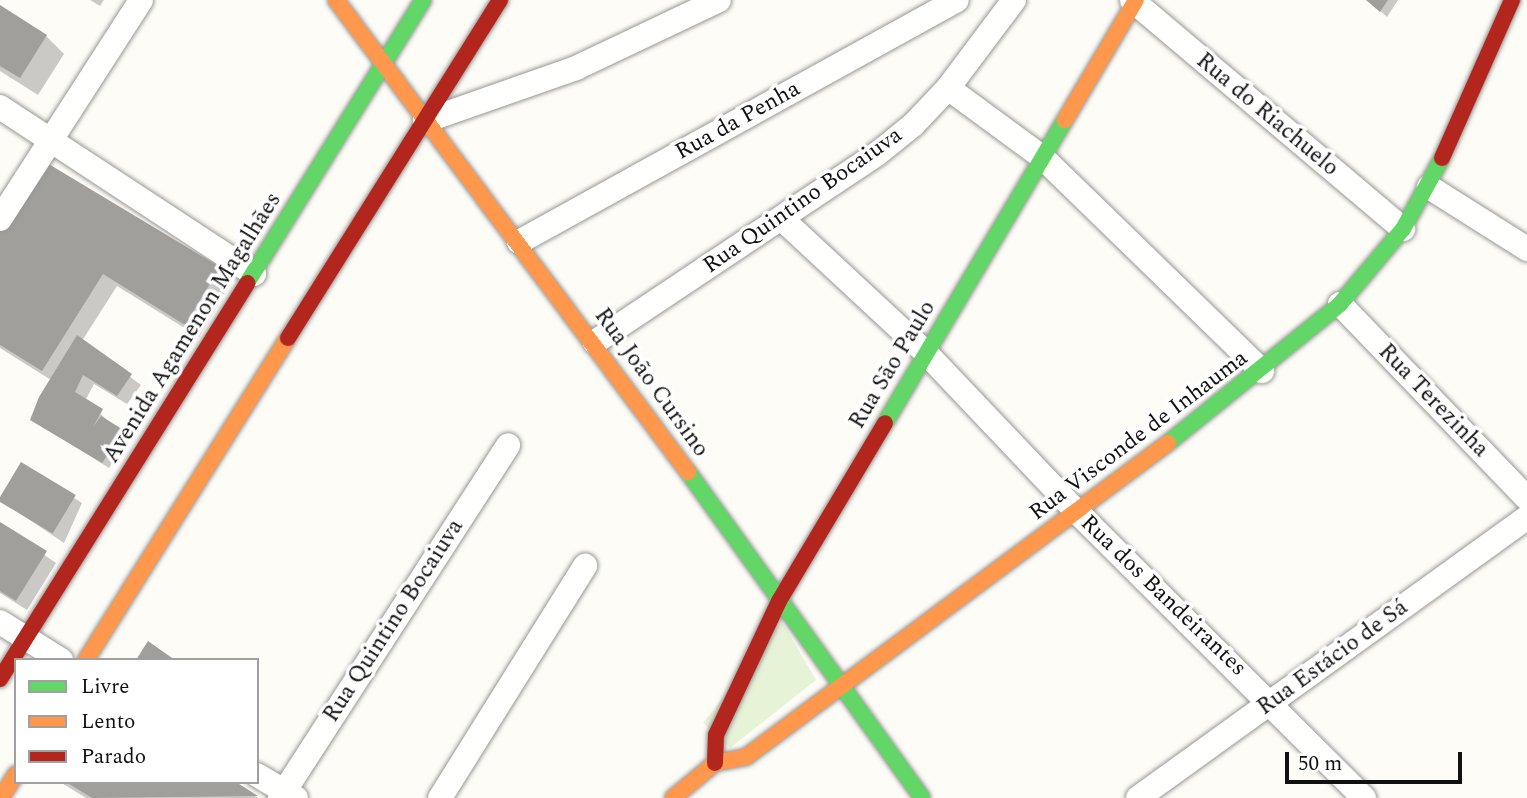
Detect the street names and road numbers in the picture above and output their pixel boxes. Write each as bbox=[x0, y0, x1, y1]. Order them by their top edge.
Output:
street label: Rua do Riachuelo bbox=[1190, 47, 1344, 183]
street label: Rua da Penha bbox=[671, 75, 805, 167]
street label: Rua Quintino Bocaiuva bbox=[698, 122, 908, 280]
street label: Avenida Agamenon Magalhães bbox=[98, 188, 288, 468]
street label: Rua São Paulo bbox=[844, 296, 942, 434]
street label: Rua João Cursino bbox=[588, 303, 714, 463]
street label: Rua Terezinha bbox=[1372, 339, 1494, 463]
street label: Rua Visconde de Inhauma bbox=[1024, 345, 1254, 527]
street label: Rua dos Bandeirantes bbox=[1074, 510, 1252, 682]
street label: Rua Quintino Bocaiuva bbox=[318, 514, 470, 728]
street label: Rua Estácio de Sá bbox=[1252, 594, 1414, 722]

